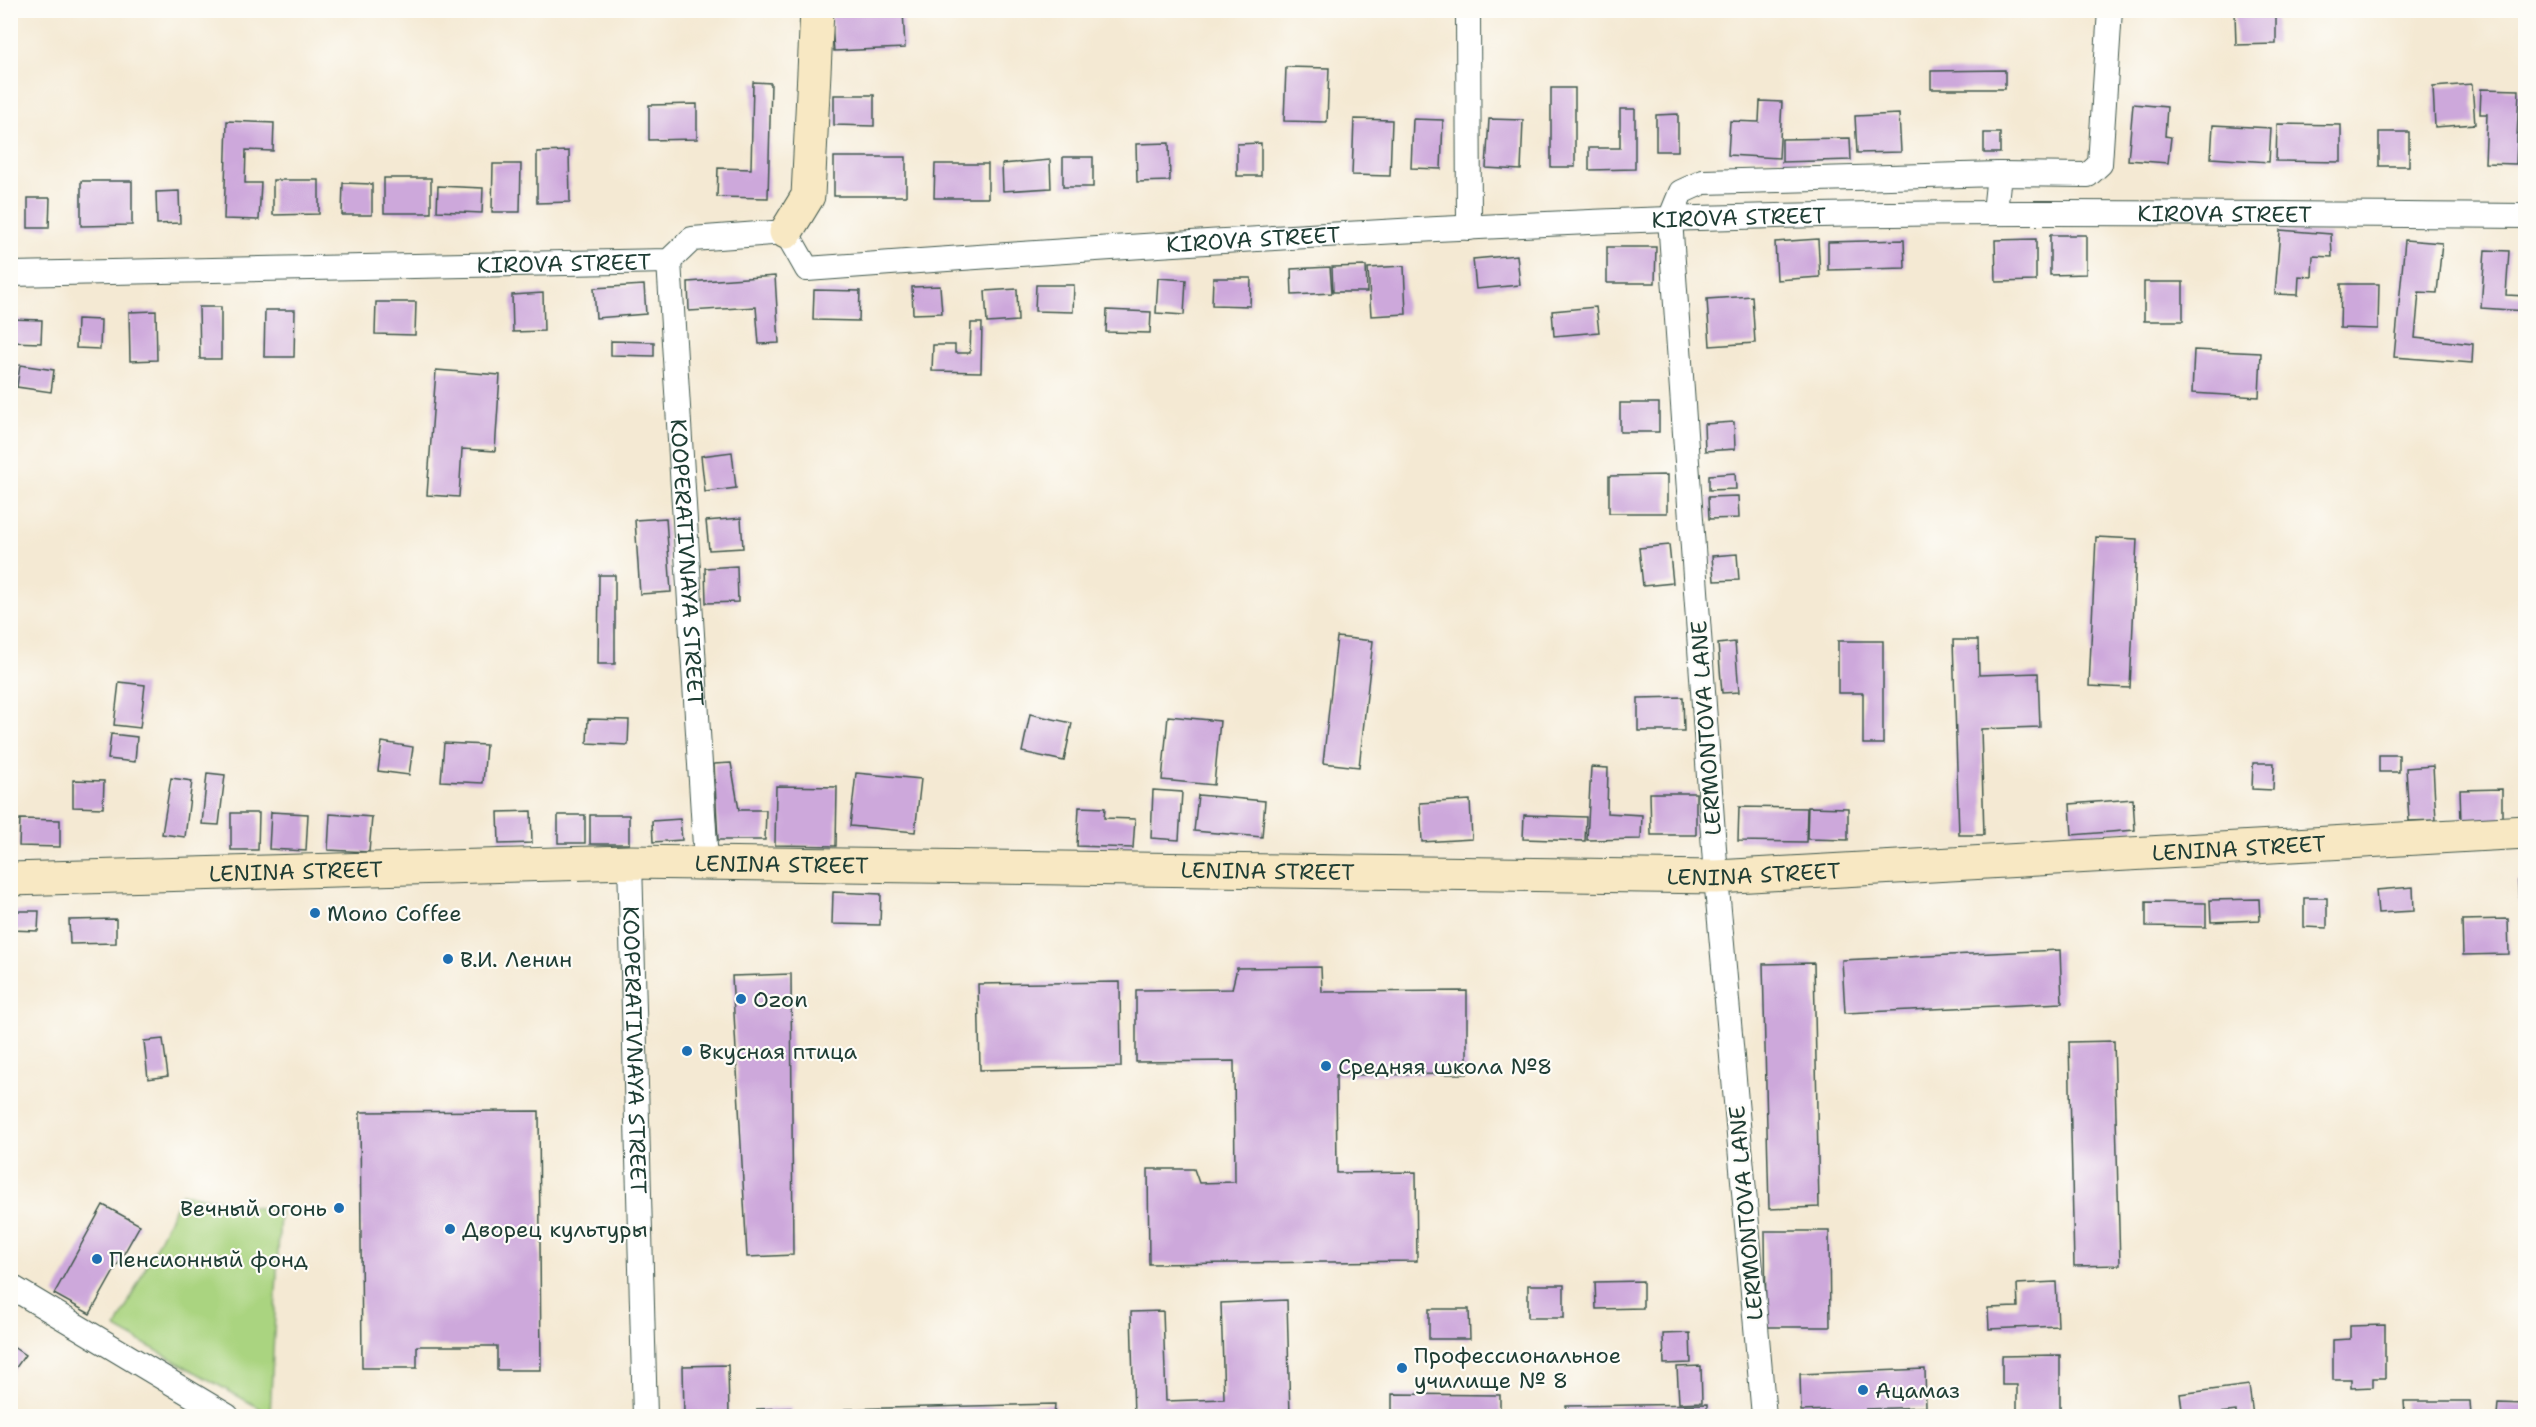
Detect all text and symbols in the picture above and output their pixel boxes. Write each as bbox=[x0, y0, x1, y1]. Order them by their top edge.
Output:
street label: KIROVA STREET bbox=[2137, 199, 2313, 229]
street label: KIROVA STREET bbox=[1651, 200, 1827, 234]
street label: KIROVA STREET bbox=[1165, 219, 1342, 259]
street label: KIROVA STREET bbox=[476, 247, 652, 279]
street label: KOOPERATIVNAYA STREET bbox=[664, 418, 711, 707]
street label: LERMONTOVA LANE bbox=[1684, 619, 1728, 837]
street label: LENINA STREET bbox=[2151, 829, 2327, 867]
street label: LENINA STREET bbox=[694, 848, 869, 880]
street label: LENINA STREET bbox=[208, 854, 384, 888]
street label: LENINA STREET bbox=[1180, 855, 1355, 887]
street label: LENINA STREET bbox=[1666, 856, 1842, 892]
place label: Mono Coffee bbox=[327, 899, 462, 928]
marker: Mono Coffee bbox=[308, 906, 322, 920]
street label: KOOPERATIVNAYA STREET bbox=[617, 906, 653, 1195]
place label: В.И. Ленин bbox=[460, 945, 572, 974]
marker: В.И. Ленин bbox=[441, 952, 455, 966]
place label: Ozon bbox=[753, 985, 808, 1014]
marker: Ozon bbox=[734, 992, 748, 1006]
place label: Вкусная птица bbox=[699, 1037, 858, 1066]
marker: Вкусная птица bbox=[680, 1044, 694, 1058]
place label: Средняя школа №8 bbox=[1338, 1052, 1552, 1081]
marker: Средняя школа №8 bbox=[1319, 1059, 1333, 1073]
street label: LERMONTOVA LANE bbox=[1722, 1104, 1770, 1322]
place label: Вечный огонь bbox=[180, 1194, 327, 1223]
marker: Вечный огонь bbox=[332, 1201, 346, 1215]
place label: Дворец культуры bbox=[462, 1215, 648, 1244]
marker: Дворец культуры bbox=[443, 1222, 457, 1236]
place label: Пенсионный фонд bbox=[109, 1245, 308, 1274]
marker: Пенсионный фонд bbox=[90, 1252, 104, 1266]
place label: Профессиональное училище № 8 bbox=[1414, 1341, 1621, 1395]
marker: Профессиональное училище № 8 bbox=[1395, 1361, 1409, 1375]
place label: Ацамаз bbox=[1875, 1376, 1960, 1405]
marker: Ацамаз bbox=[1856, 1383, 1870, 1397]

